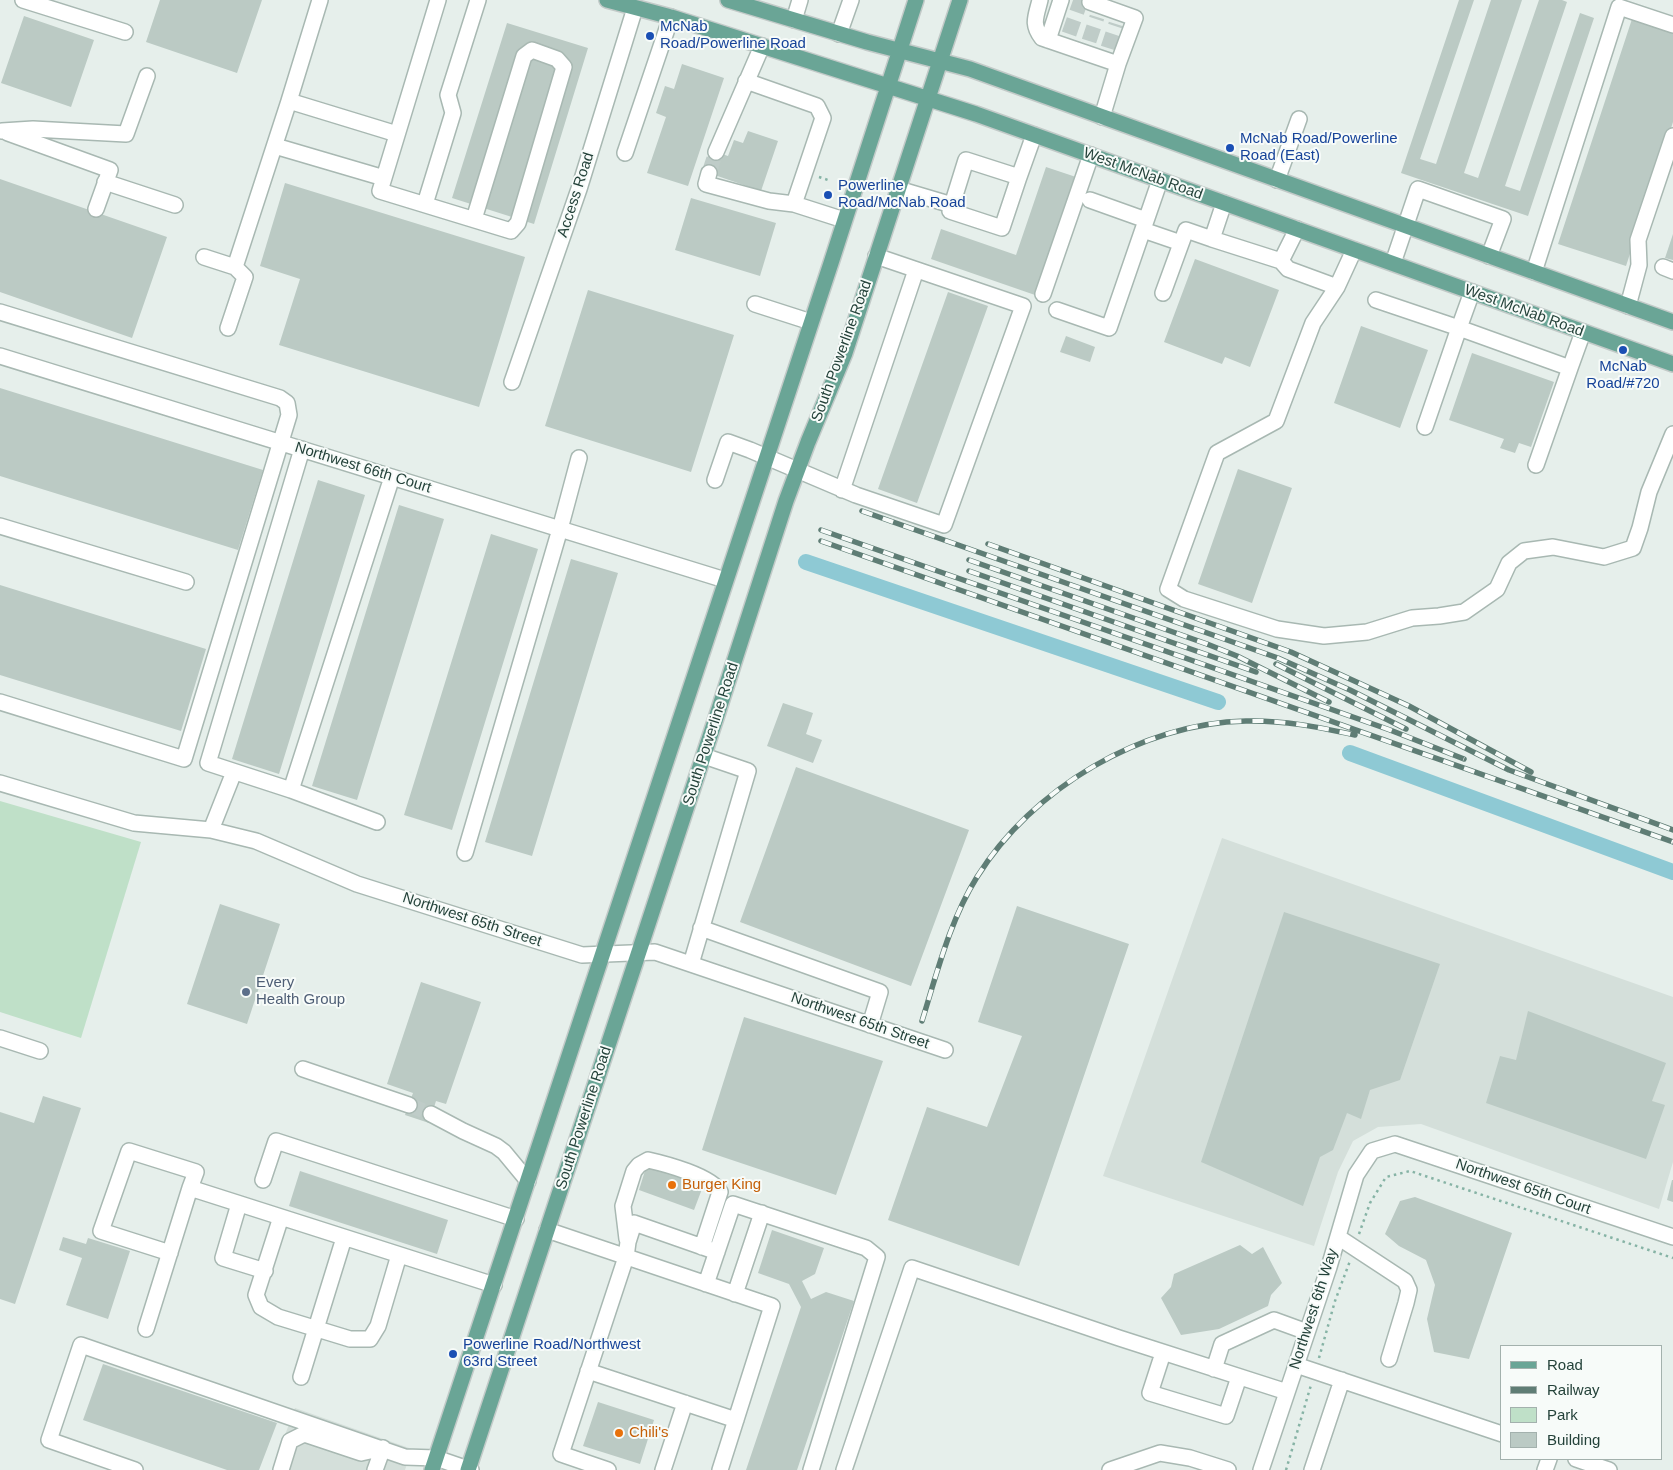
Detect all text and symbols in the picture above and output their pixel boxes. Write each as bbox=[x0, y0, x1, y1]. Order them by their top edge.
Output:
place label: McNab Road/Powerline Road bbox=[660, 18, 806, 53]
marker: McNab Road/Powerline Road bbox=[644, 30, 656, 42]
place label: McNab Road/Powerline Road (East) bbox=[1240, 130, 1398, 165]
marker: McNab Road/Powerline Road (East) bbox=[1224, 142, 1236, 154]
street label: West McNab Road bbox=[1081, 144, 1205, 204]
street label: Access Road bbox=[554, 150, 598, 240]
place label: Powerline Road/McNab Road bbox=[838, 177, 966, 212]
marker: Powerline Road/McNab Road bbox=[822, 189, 834, 201]
street label: South Powerline Road bbox=[808, 278, 876, 424]
street label: West McNab Road bbox=[1462, 281, 1586, 341]
marker: McNab Road/#720 bbox=[1617, 344, 1629, 356]
place label: McNab Road/#720 bbox=[1586, 358, 1660, 393]
street label: Northwest 66th Court bbox=[293, 439, 433, 497]
street label: South Powerline Road bbox=[679, 660, 743, 808]
street label: Northwest 65th Street bbox=[400, 889, 544, 951]
place label: Every Health Group bbox=[256, 974, 345, 1009]
marker: Every Health Group bbox=[240, 986, 252, 998]
street label: Northwest 65th Street bbox=[788, 989, 932, 1053]
street label: South Powerline Road bbox=[552, 1044, 616, 1192]
street label: Northwest 65th Court bbox=[1453, 1155, 1593, 1219]
place label: Burger King bbox=[682, 1176, 761, 1194]
marker: Burger King bbox=[666, 1179, 678, 1191]
street label: Northwest 6th Way bbox=[1286, 1246, 1342, 1372]
place label: Powerline Road/Northwest 63rd Street bbox=[463, 1336, 641, 1371]
legend bbox=[1500, 1345, 1663, 1460]
marker: Powerline Road/Northwest 63rd Street bbox=[447, 1348, 459, 1360]
text: Road bbox=[1547, 1356, 1583, 1373]
text: Railway bbox=[1547, 1381, 1600, 1398]
text: Park bbox=[1547, 1406, 1578, 1423]
place label: Chili's bbox=[629, 1424, 669, 1442]
marker: Chili's bbox=[613, 1427, 625, 1439]
text: Building bbox=[1547, 1431, 1600, 1448]

